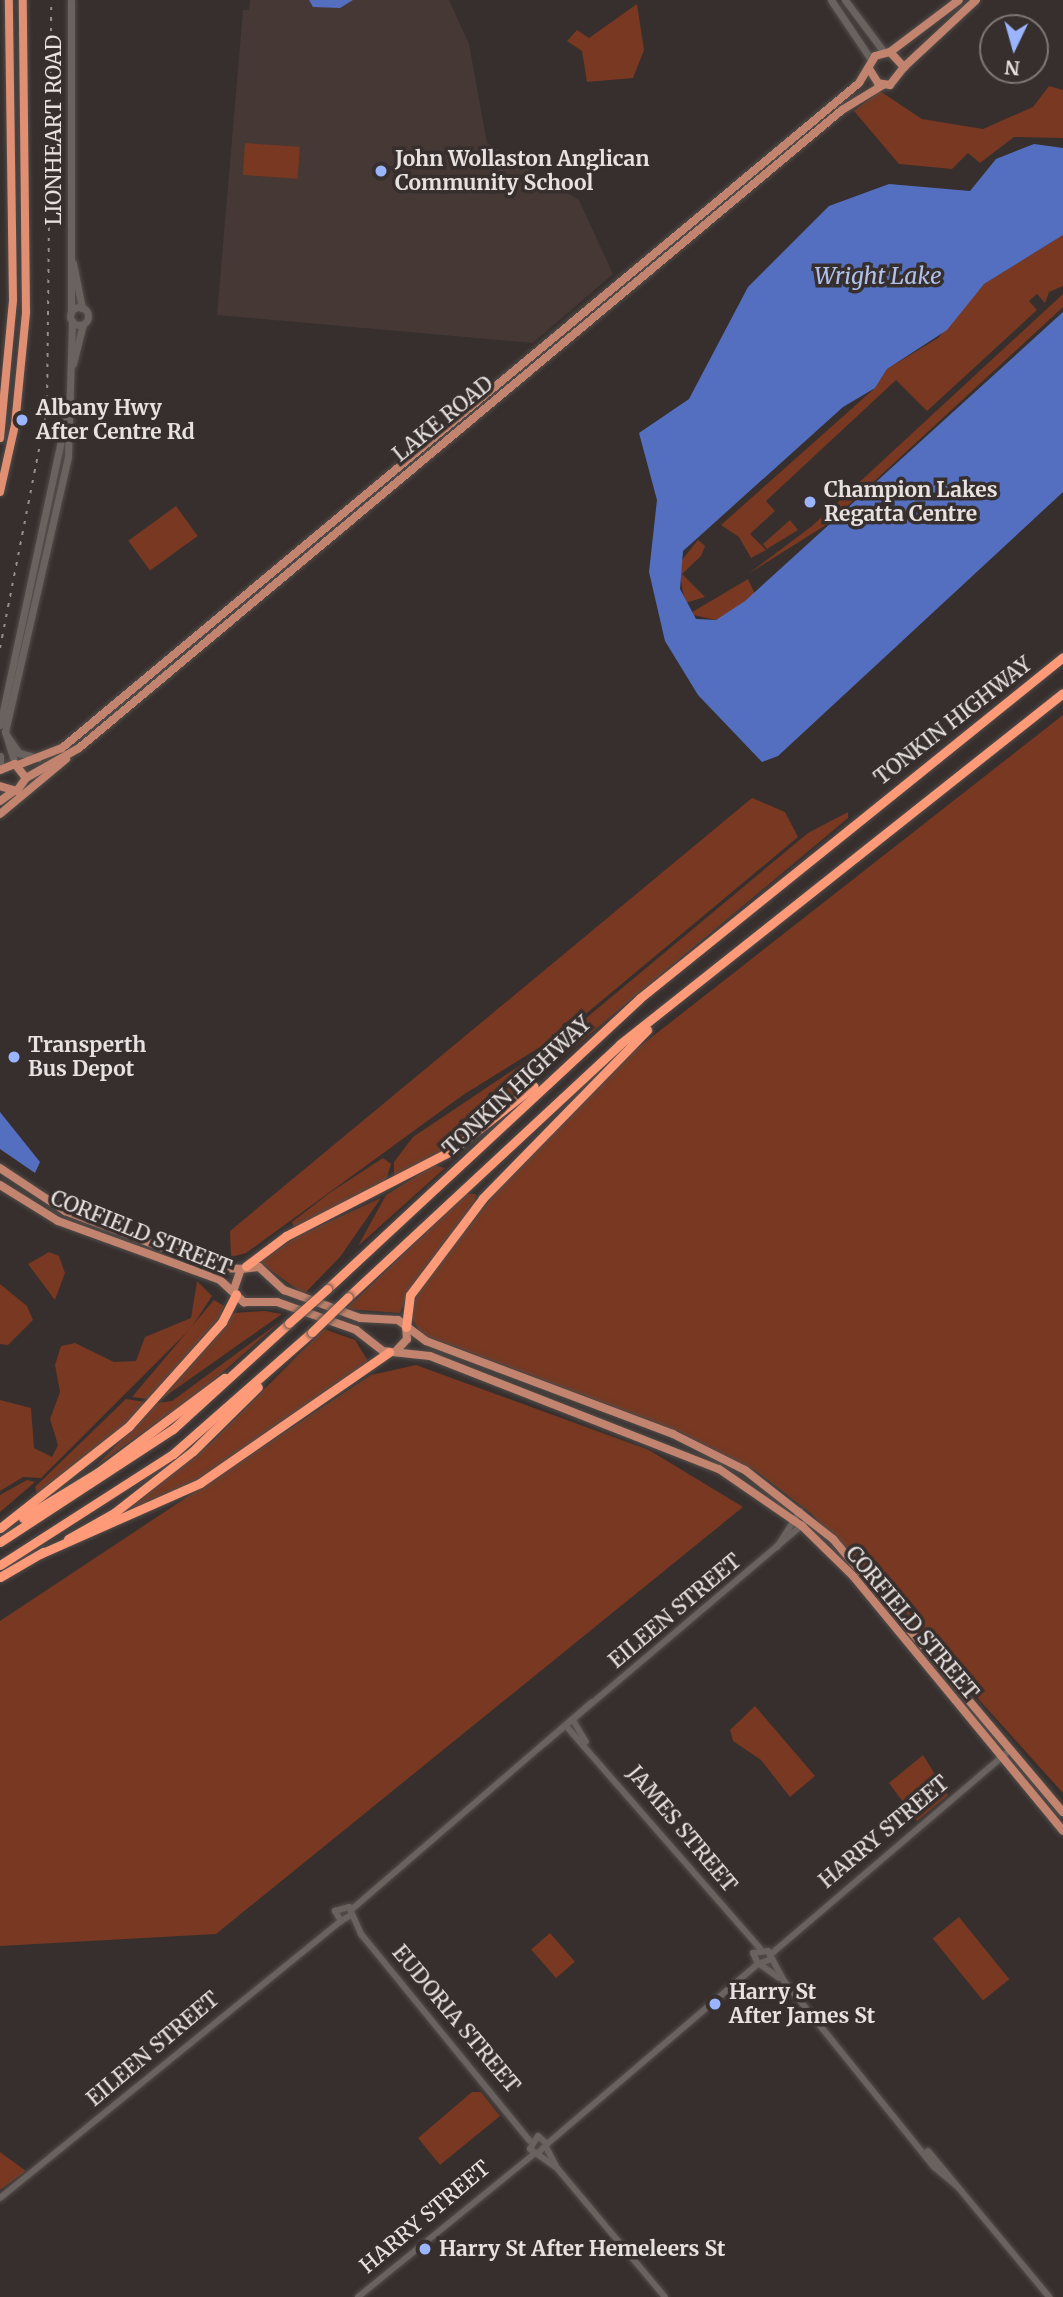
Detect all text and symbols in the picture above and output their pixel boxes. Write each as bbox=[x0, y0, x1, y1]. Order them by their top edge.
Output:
north arrow bbox=[979, 14, 1049, 84]
street label: LIONHEART ROAD bbox=[41, 35, 67, 225]
text: N bbox=[1004, 55, 1021, 81]
place label: John Wollaston Anglican Community School bbox=[395, 146, 649, 196]
marker: John Wollaston Anglican Community School bbox=[373, 163, 389, 179]
water label: Wright Lake bbox=[814, 262, 942, 290]
street label: LAKE ROAD bbox=[388, 371, 498, 467]
place label: Albany Hwy After Centre Rd bbox=[36, 395, 195, 445]
marker: Albany Hwy After Centre Rd bbox=[14, 412, 30, 428]
place label: Champion Lakes Regatta Centre bbox=[824, 477, 997, 527]
marker: Champion Lakes Regatta Centre bbox=[802, 494, 818, 510]
street label: TONKIN HIGHWAY bbox=[869, 652, 1037, 790]
street label: TONKIN HIGHWAY bbox=[438, 1011, 596, 1161]
place label: Transperth Bus Depot bbox=[28, 1032, 146, 1082]
marker: Transperth Bus Depot bbox=[6, 1049, 22, 1065]
street label: CORFIELD STREET bbox=[47, 1185, 235, 1281]
street label: CORFIELD STREET bbox=[840, 1541, 984, 1705]
street label: EILEEN STREET bbox=[604, 1548, 746, 1674]
street label: JAMES STREET bbox=[622, 1761, 742, 1897]
street label: HARRY STREET bbox=[814, 1770, 954, 1894]
street label: EUDORIA STREET bbox=[387, 1940, 525, 2098]
place label: Harry St After James St bbox=[729, 1979, 875, 2029]
street label: EILEEN STREET bbox=[82, 1986, 224, 2112]
marker: Harry St After James St bbox=[707, 1996, 723, 2012]
street label: HARRY STREET bbox=[355, 2155, 495, 2279]
place label: Harry St After Hemeleers St bbox=[439, 2236, 725, 2262]
marker: Harry St After Hemeleers St bbox=[417, 2241, 433, 2257]

